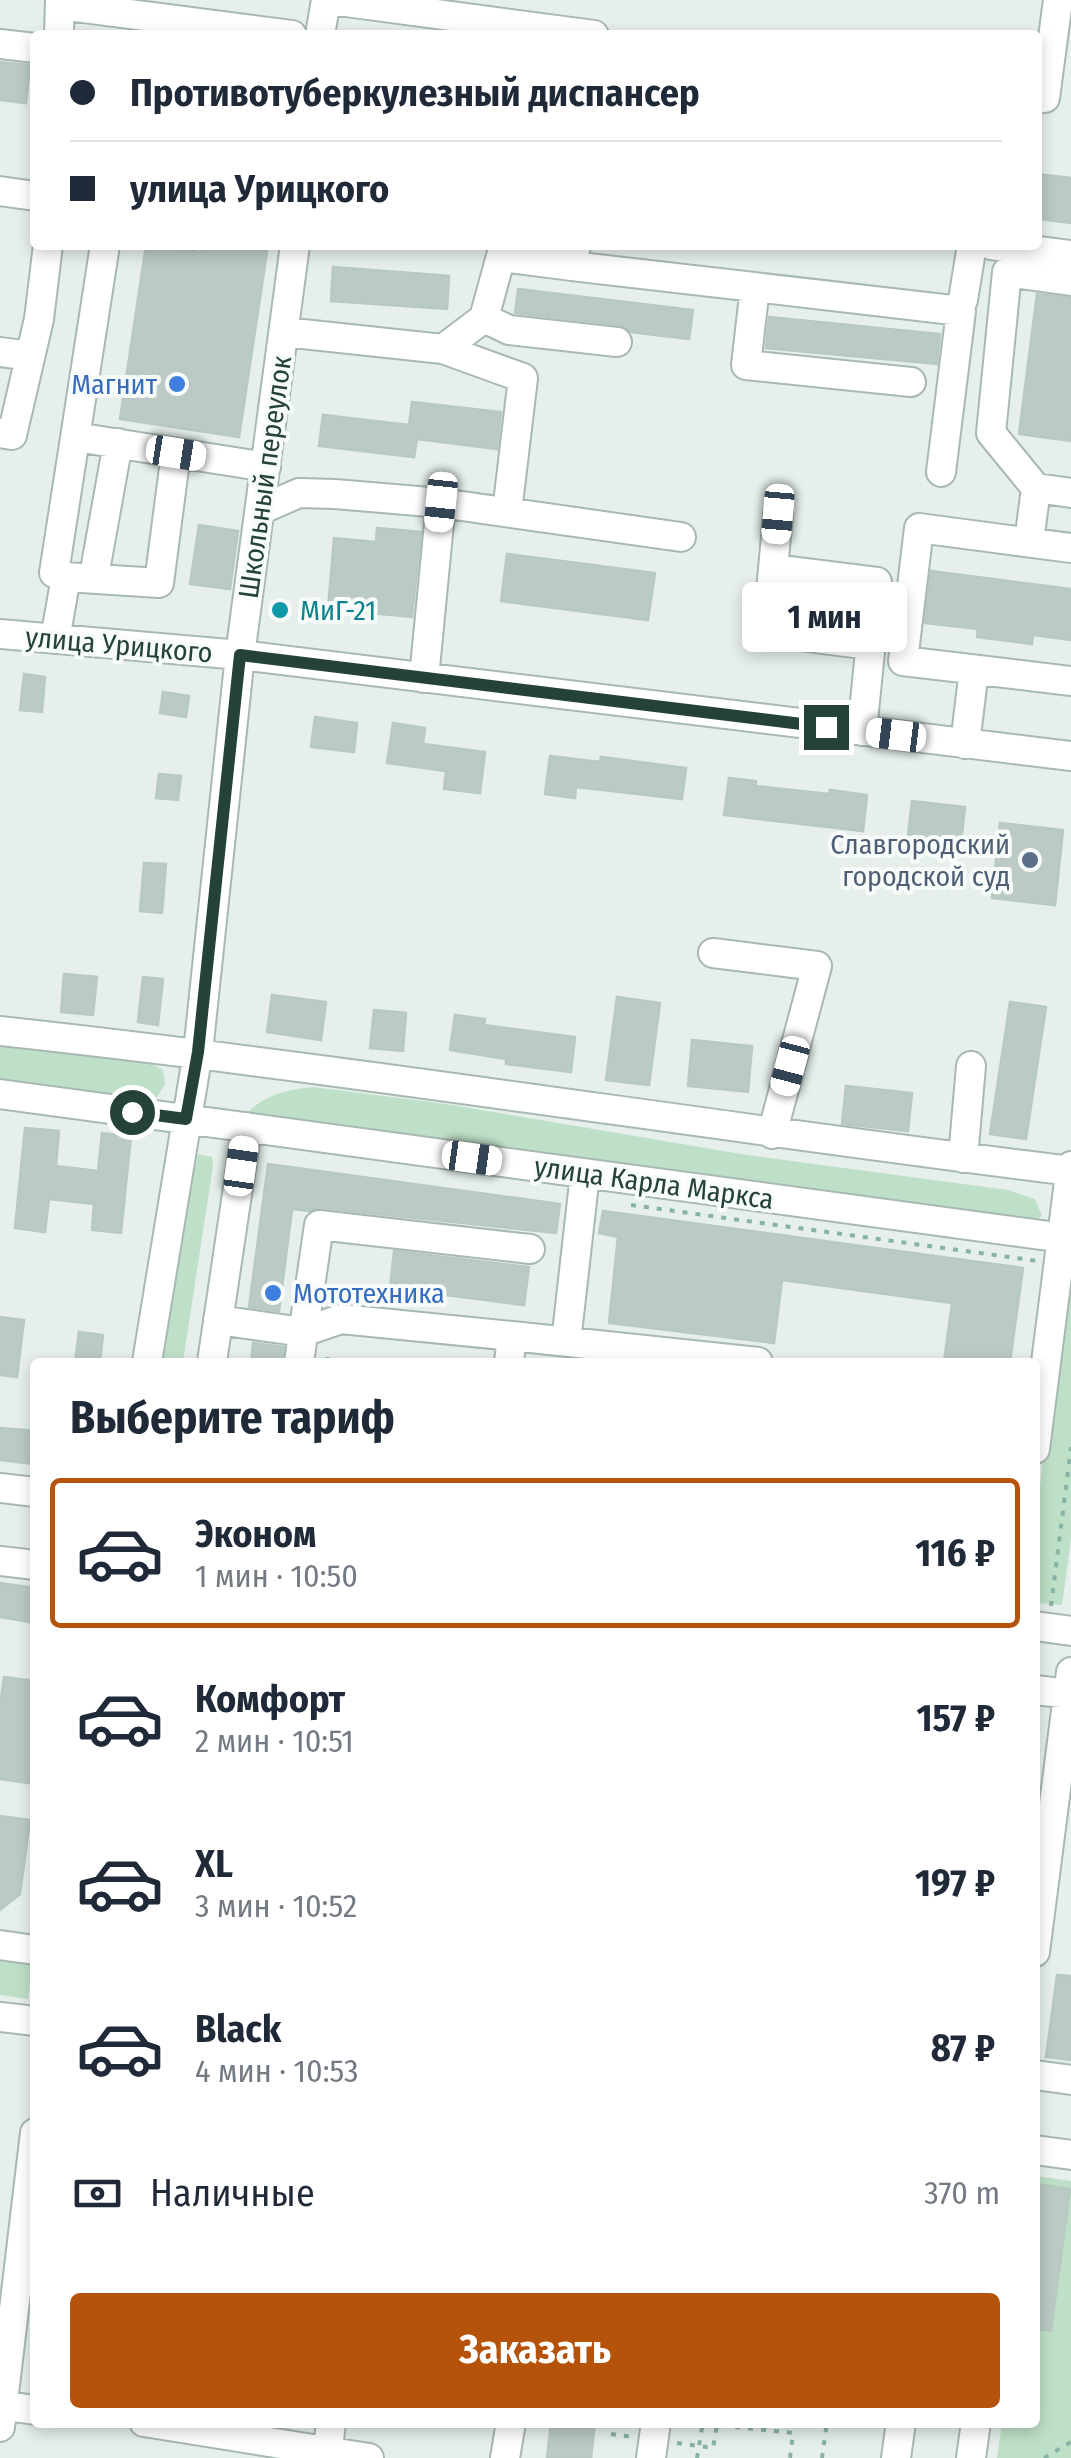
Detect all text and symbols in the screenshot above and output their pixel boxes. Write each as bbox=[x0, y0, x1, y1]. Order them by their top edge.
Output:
text: Противотуберкулезный диспансер bbox=[130, 70, 700, 116]
text: улица Урицкого bbox=[130, 166, 389, 212]
street label: Школьный переулок bbox=[232, 354, 298, 600]
place label: Магнит bbox=[71, 368, 158, 401]
marker: Магнит bbox=[166, 373, 188, 395]
car bbox=[144, 433, 208, 473]
car bbox=[423, 471, 459, 533]
car bbox=[760, 483, 796, 545]
callout: 1 мин bbox=[744, 582, 908, 652]
place label: МиГ-21 bbox=[300, 594, 376, 627]
text: 1 мин bbox=[788, 598, 861, 636]
marker: МиГ-21 bbox=[269, 599, 291, 621]
street label: улица Урицкого bbox=[24, 620, 214, 670]
route end bbox=[804, 705, 849, 750]
car bbox=[864, 716, 928, 754]
place label: Славгородский городской суд bbox=[830, 828, 1010, 893]
marker: Славгородский городской суд bbox=[1019, 849, 1041, 871]
car bbox=[768, 1033, 812, 1099]
route start bbox=[110, 1090, 155, 1135]
car bbox=[222, 1134, 260, 1198]
car bbox=[440, 1139, 504, 1177]
street label: улица Карла Маркса bbox=[532, 1150, 776, 1216]
place label: Мототехника bbox=[293, 1277, 445, 1310]
marker: Мототехника bbox=[262, 1282, 284, 1304]
text: Выберите тариф bbox=[70, 1391, 395, 1445]
icon: car bbox=[75, 1508, 165, 1598]
text: Эконом bbox=[195, 1511, 316, 1557]
text: 116 ₽ bbox=[915, 1530, 995, 1576]
text: 1 мин · 10:50 bbox=[195, 1557, 358, 1595]
icon: car bbox=[75, 1673, 165, 1763]
text: Комфорт bbox=[195, 1676, 345, 1722]
text: 157 ₽ bbox=[916, 1695, 995, 1741]
text: 2 мин · 10:51 bbox=[195, 1722, 354, 1760]
icon: car bbox=[75, 1838, 165, 1928]
text: XL bbox=[195, 1841, 233, 1887]
text: 197 ₽ bbox=[915, 1860, 995, 1906]
text: 3 мин · 10:52 bbox=[195, 1887, 357, 1925]
icon: car bbox=[75, 2003, 165, 2093]
text: Black bbox=[195, 2006, 281, 2052]
text: 87 ₽ bbox=[931, 2025, 995, 2071]
text: 4 мин · 10:53 bbox=[195, 2052, 359, 2090]
icon: cash bbox=[70, 2166, 125, 2221]
text: Наличные bbox=[150, 2170, 315, 2216]
text: 370 m bbox=[924, 2174, 1000, 2212]
button: Заказать bbox=[70, 2293, 1000, 2408]

